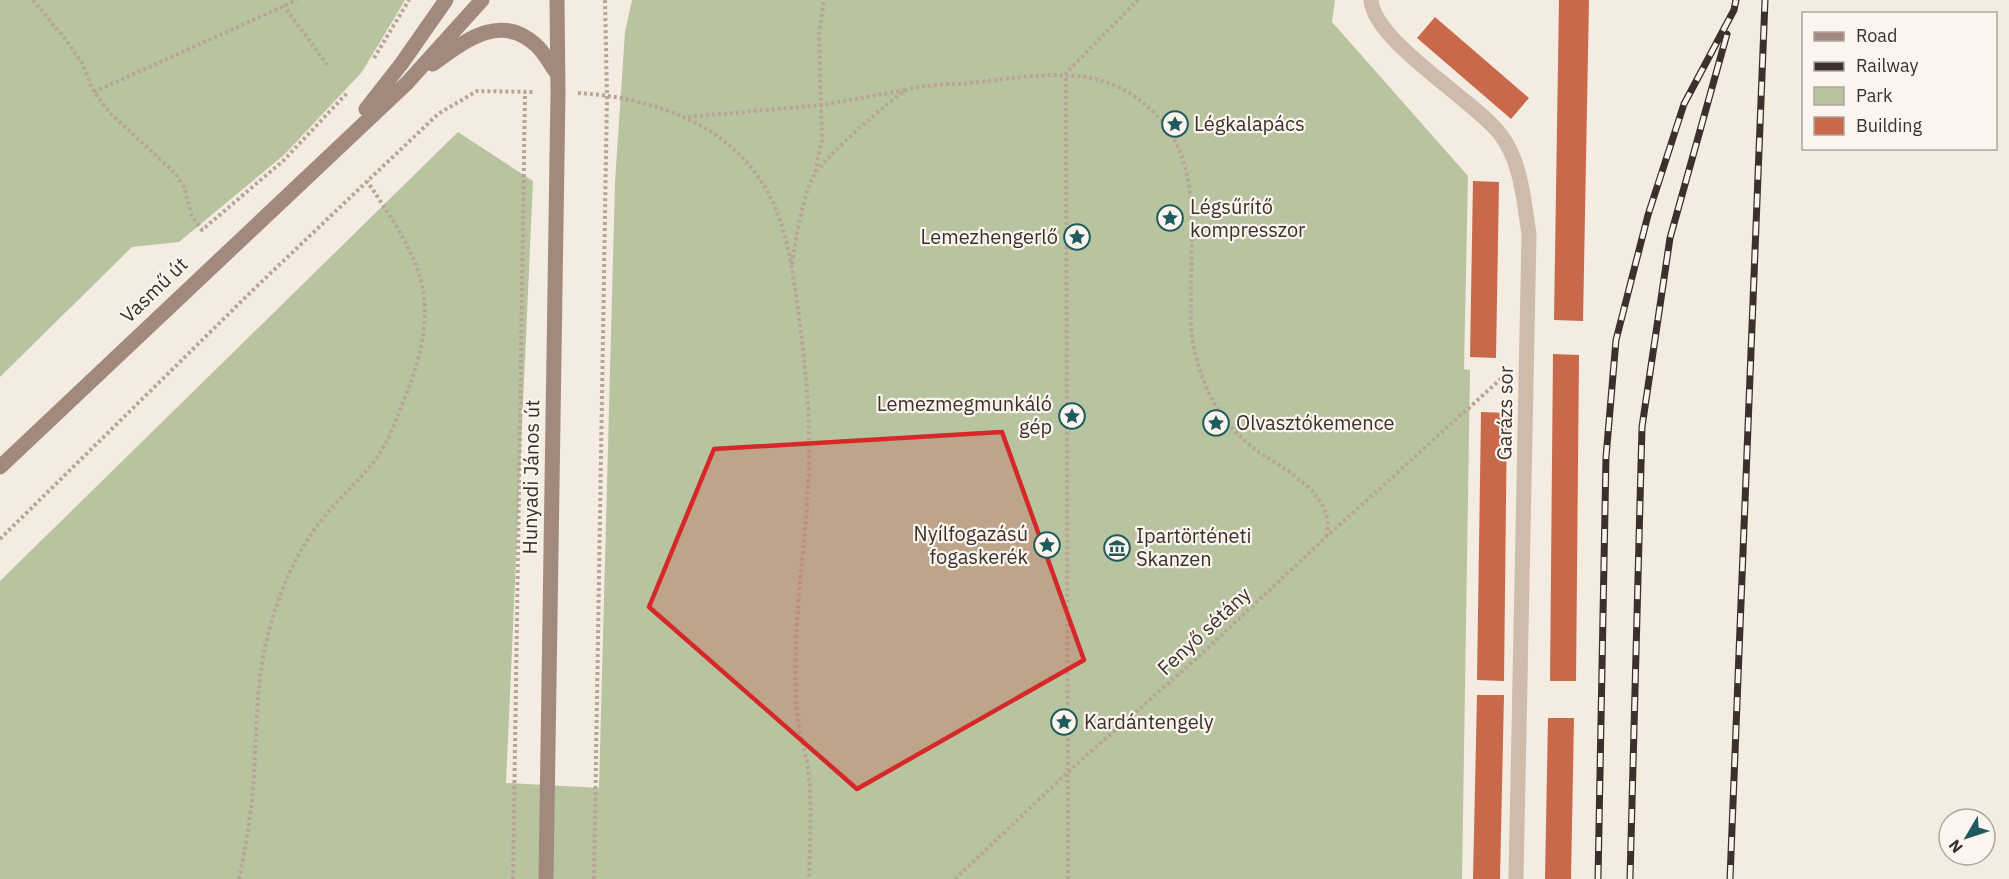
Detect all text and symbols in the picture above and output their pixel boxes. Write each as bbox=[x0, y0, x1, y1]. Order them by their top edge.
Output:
legend bbox=[1802, 12, 1997, 150]
text: Road bbox=[1856, 24, 1897, 47]
text: Railway bbox=[1856, 54, 1918, 77]
text: Park bbox=[1856, 84, 1893, 107]
place icon: Légkalapács bbox=[1160, 109, 1190, 139]
place label: Légkalapács bbox=[1194, 110, 1305, 137]
text: Building bbox=[1856, 114, 1923, 137]
place label: Légsűrítő kompresszor bbox=[1190, 193, 1305, 243]
place icon: Légsűrítő kompresszor bbox=[1155, 203, 1185, 233]
place icon: Lemezhengerlő bbox=[1062, 222, 1092, 252]
place label: Lemezhengerlő bbox=[920, 223, 1058, 250]
street label: Vasmű út bbox=[114, 251, 193, 328]
street label: Garázs sor bbox=[1490, 365, 1519, 460]
place label: Lemezmegmunkáló gép bbox=[877, 390, 1052, 440]
street label: Hunyadi János út bbox=[516, 399, 545, 555]
place icon: Lemezmegmunkáló gép bbox=[1057, 401, 1087, 431]
place icon: Olvasztókemence bbox=[1201, 408, 1231, 438]
place label: Olvasztókemence bbox=[1236, 409, 1395, 436]
place label: Nyílfogazású fogaskerék bbox=[914, 520, 1028, 570]
place label: Ipartörténeti Skanzen bbox=[1136, 522, 1252, 572]
place icon: Nyílfogazású fogaskerék bbox=[1032, 530, 1062, 560]
museum icon: Ipartörténeti Skanzen bbox=[1102, 533, 1132, 563]
street label: Fenyő sétány bbox=[1151, 580, 1256, 681]
place icon: Kardántengely bbox=[1049, 707, 1079, 737]
place label: Kardántengely bbox=[1084, 708, 1214, 735]
north arrow bbox=[1937, 807, 1997, 867]
text: N bbox=[1944, 836, 1967, 857]

